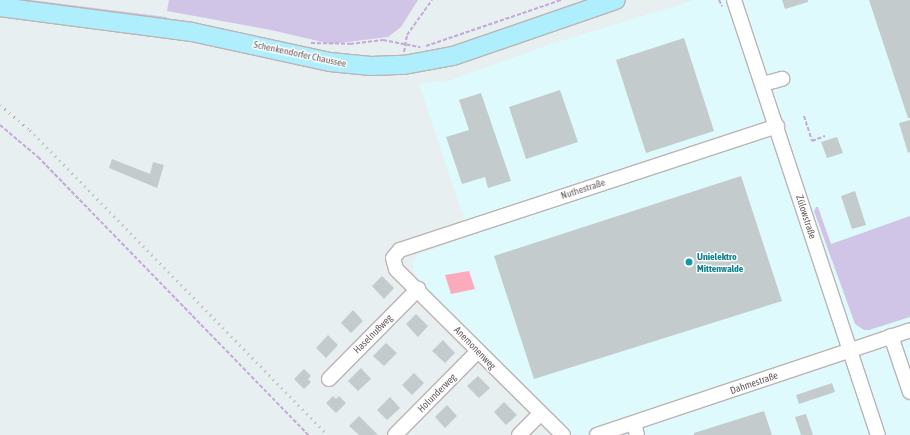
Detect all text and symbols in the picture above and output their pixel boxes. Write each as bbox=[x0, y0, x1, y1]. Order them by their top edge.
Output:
street label: Schenkendorfer Chaussee bbox=[253, 38, 347, 70]
street label: Nuthestraße bbox=[559, 176, 607, 202]
street label: Zülowstraße bbox=[793, 194, 819, 240]
place label: Unielektro Mittenwalde bbox=[697, 250, 743, 274]
marker: Unielektro Mittenwalde bbox=[684, 257, 694, 267]
street label: Haselnußweg bbox=[351, 312, 395, 356]
street label: Anemonenweg bbox=[452, 324, 498, 372]
street label: Dahmestraße bbox=[728, 369, 780, 397]
street label: Holunderweg bbox=[415, 371, 459, 415]

